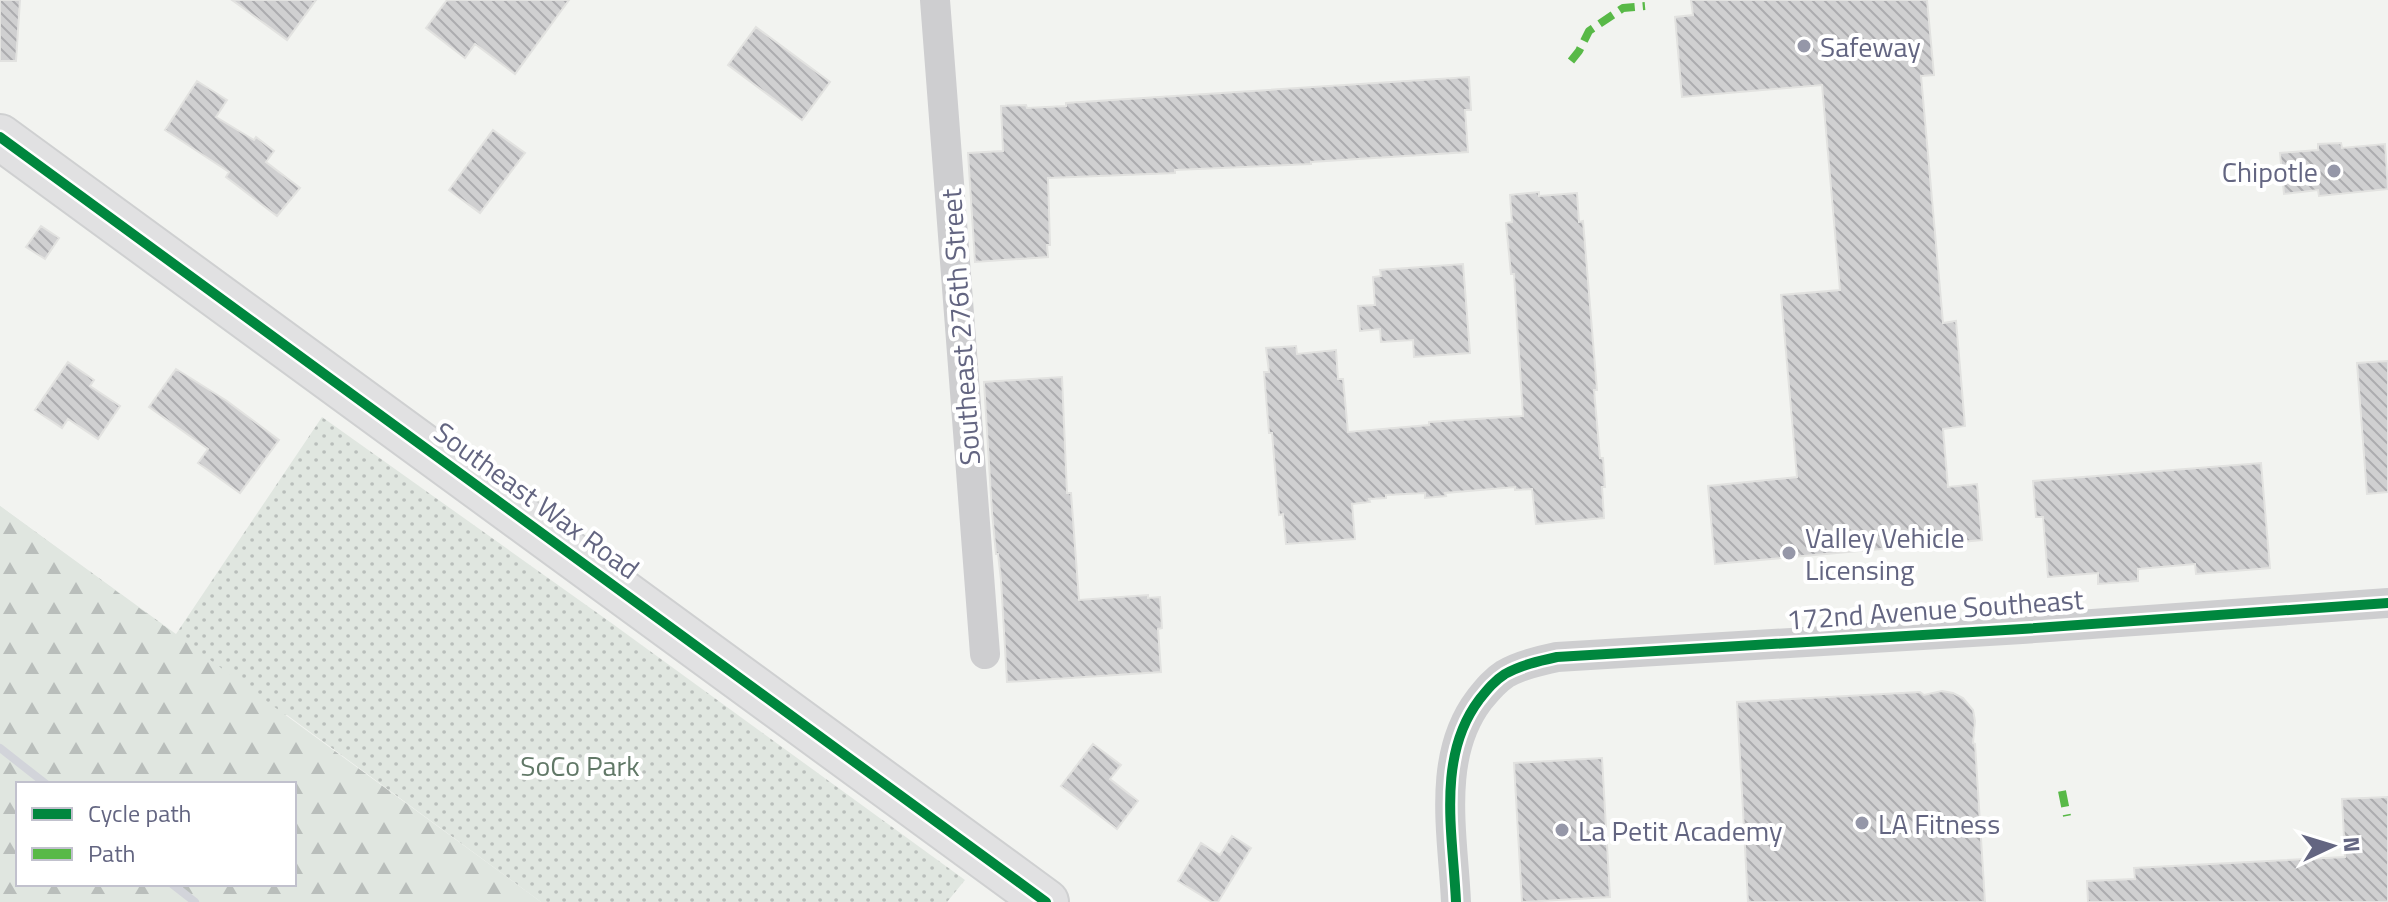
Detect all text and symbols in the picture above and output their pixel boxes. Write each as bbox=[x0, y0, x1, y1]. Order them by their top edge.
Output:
place label: Safeway bbox=[1820, 25, 1921, 68]
marker: Safeway bbox=[1795, 37, 1813, 55]
place label: Chipotle bbox=[2222, 150, 2318, 193]
marker: Chipotle bbox=[2325, 162, 2343, 180]
street label: Southeast 276th Street bbox=[929, 187, 991, 467]
street label: Southeast Wax Road bbox=[425, 411, 649, 589]
place label: Valley Vehicle Licensing bbox=[1805, 516, 1965, 591]
marker: Valley Vehicle Licensing bbox=[1780, 544, 1798, 562]
street label: 172nd Avenue Southeast bbox=[1785, 577, 2085, 641]
park label: SoCo Park bbox=[520, 744, 640, 787]
legend bbox=[16, 782, 296, 886]
text: Cycle path bbox=[88, 795, 191, 831]
place label: LA Fitness bbox=[1878, 802, 2000, 845]
north arrow bbox=[2292, 806, 2372, 886]
place label: La Petit Academy bbox=[1578, 809, 1783, 852]
marker: LA Fitness bbox=[1853, 814, 1871, 832]
marker: La Petit Academy bbox=[1553, 821, 1571, 839]
text: Path bbox=[88, 835, 135, 871]
text: N bbox=[2334, 836, 2369, 853]

